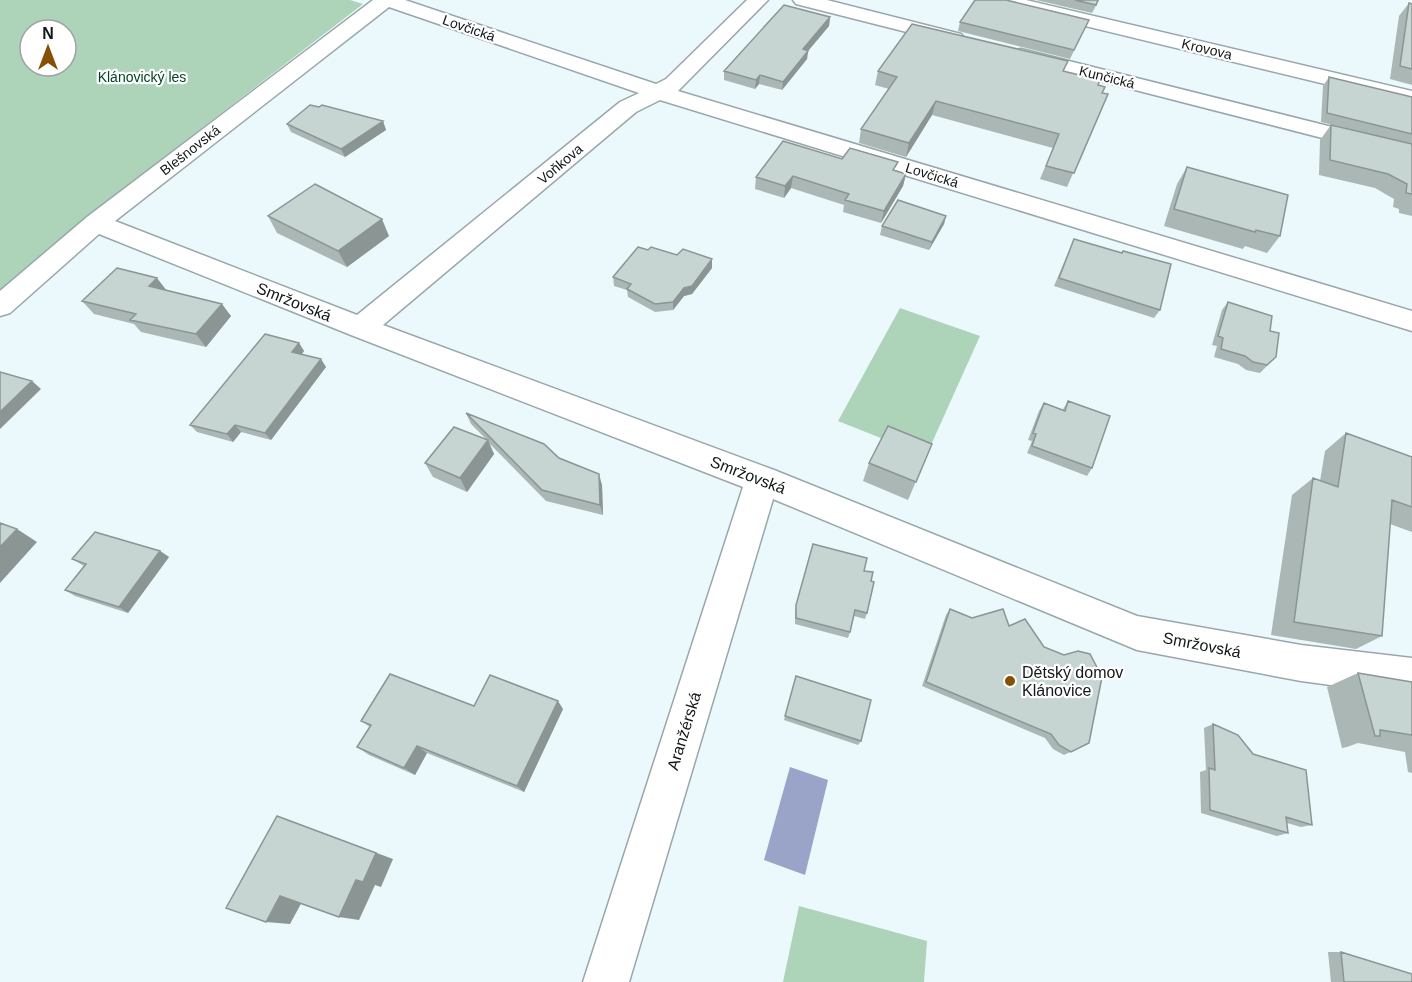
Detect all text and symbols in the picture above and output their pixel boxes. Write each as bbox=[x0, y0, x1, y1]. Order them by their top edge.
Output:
street label: Lovčická bbox=[441, 12, 498, 45]
north arrow bbox=[18, 18, 78, 78]
text: N bbox=[42, 25, 54, 42]
street label: Krovova bbox=[1180, 35, 1234, 63]
street label: Kunčická bbox=[1078, 62, 1137, 92]
park label: Klánovický les bbox=[98, 69, 186, 85]
street label: Blešnovská bbox=[157, 122, 223, 178]
street label: Voňkova bbox=[534, 140, 586, 187]
street label: Lovčická bbox=[904, 159, 961, 191]
street label: Smržovská bbox=[254, 279, 334, 325]
street label: Smržovská bbox=[708, 453, 788, 497]
street label: Smržovská bbox=[1162, 629, 1243, 661]
place label: Dětský domov Klánovice bbox=[1022, 664, 1123, 699]
marker: Dětský domov Klánovice bbox=[1003, 674, 1017, 688]
street label: Aranžérská bbox=[664, 690, 704, 772]

